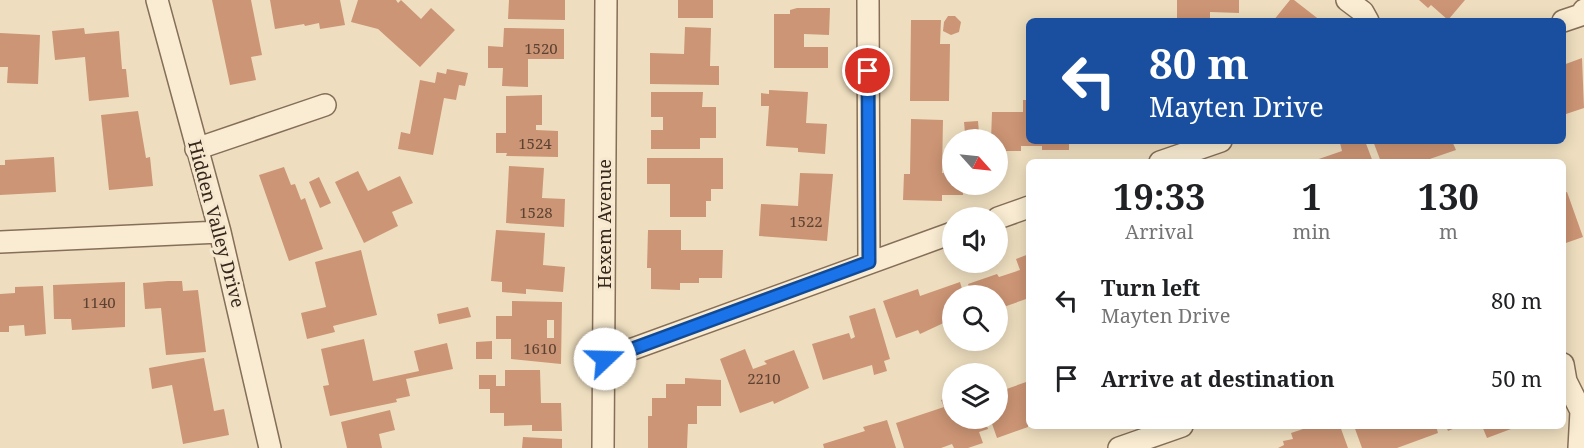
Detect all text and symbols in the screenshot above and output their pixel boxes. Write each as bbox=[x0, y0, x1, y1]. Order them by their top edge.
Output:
text: 80 m bbox=[1149, 34, 1249, 91]
house number: 1520 bbox=[524, 38, 558, 58]
icon: left bbox=[1050, 42, 1128, 120]
pin bbox=[842, 45, 893, 96]
icon: arrive bbox=[851, 54, 884, 87]
text: Mayten Drive bbox=[1149, 88, 1324, 125]
north arrow bbox=[942, 129, 1008, 195]
map controls bbox=[942, 129, 1008, 429]
house number: 1524 bbox=[518, 133, 552, 153]
street label: Hidden Valley Drive bbox=[183, 137, 251, 310]
street label: Hexem Avenue bbox=[592, 159, 616, 289]
text: 19:33 bbox=[1113, 172, 1205, 221]
text: 1 bbox=[1301, 172, 1322, 221]
text: 130 bbox=[1418, 172, 1479, 221]
house number: 1528 bbox=[519, 202, 553, 222]
button: sound bbox=[942, 207, 1008, 273]
house number: 1522 bbox=[789, 211, 823, 231]
text: Arrival bbox=[1125, 218, 1193, 245]
text: min bbox=[1293, 218, 1331, 245]
text: m bbox=[1439, 218, 1458, 245]
text: Turn left bbox=[1101, 272, 1200, 302]
icon: left bbox=[1050, 284, 1083, 317]
button: search bbox=[942, 285, 1008, 351]
text: 80 m bbox=[1491, 285, 1542, 315]
house number: 1140 bbox=[82, 292, 116, 312]
text: Mayten Drive bbox=[1101, 302, 1230, 329]
position arrow bbox=[573, 327, 637, 391]
house number: 1610 bbox=[523, 338, 557, 358]
icon: arrive bbox=[1050, 362, 1083, 395]
button: layers bbox=[942, 363, 1008, 429]
text: Arrive at destination bbox=[1101, 363, 1335, 393]
text: 50 m bbox=[1491, 363, 1542, 393]
house number: 2210 bbox=[747, 368, 781, 388]

